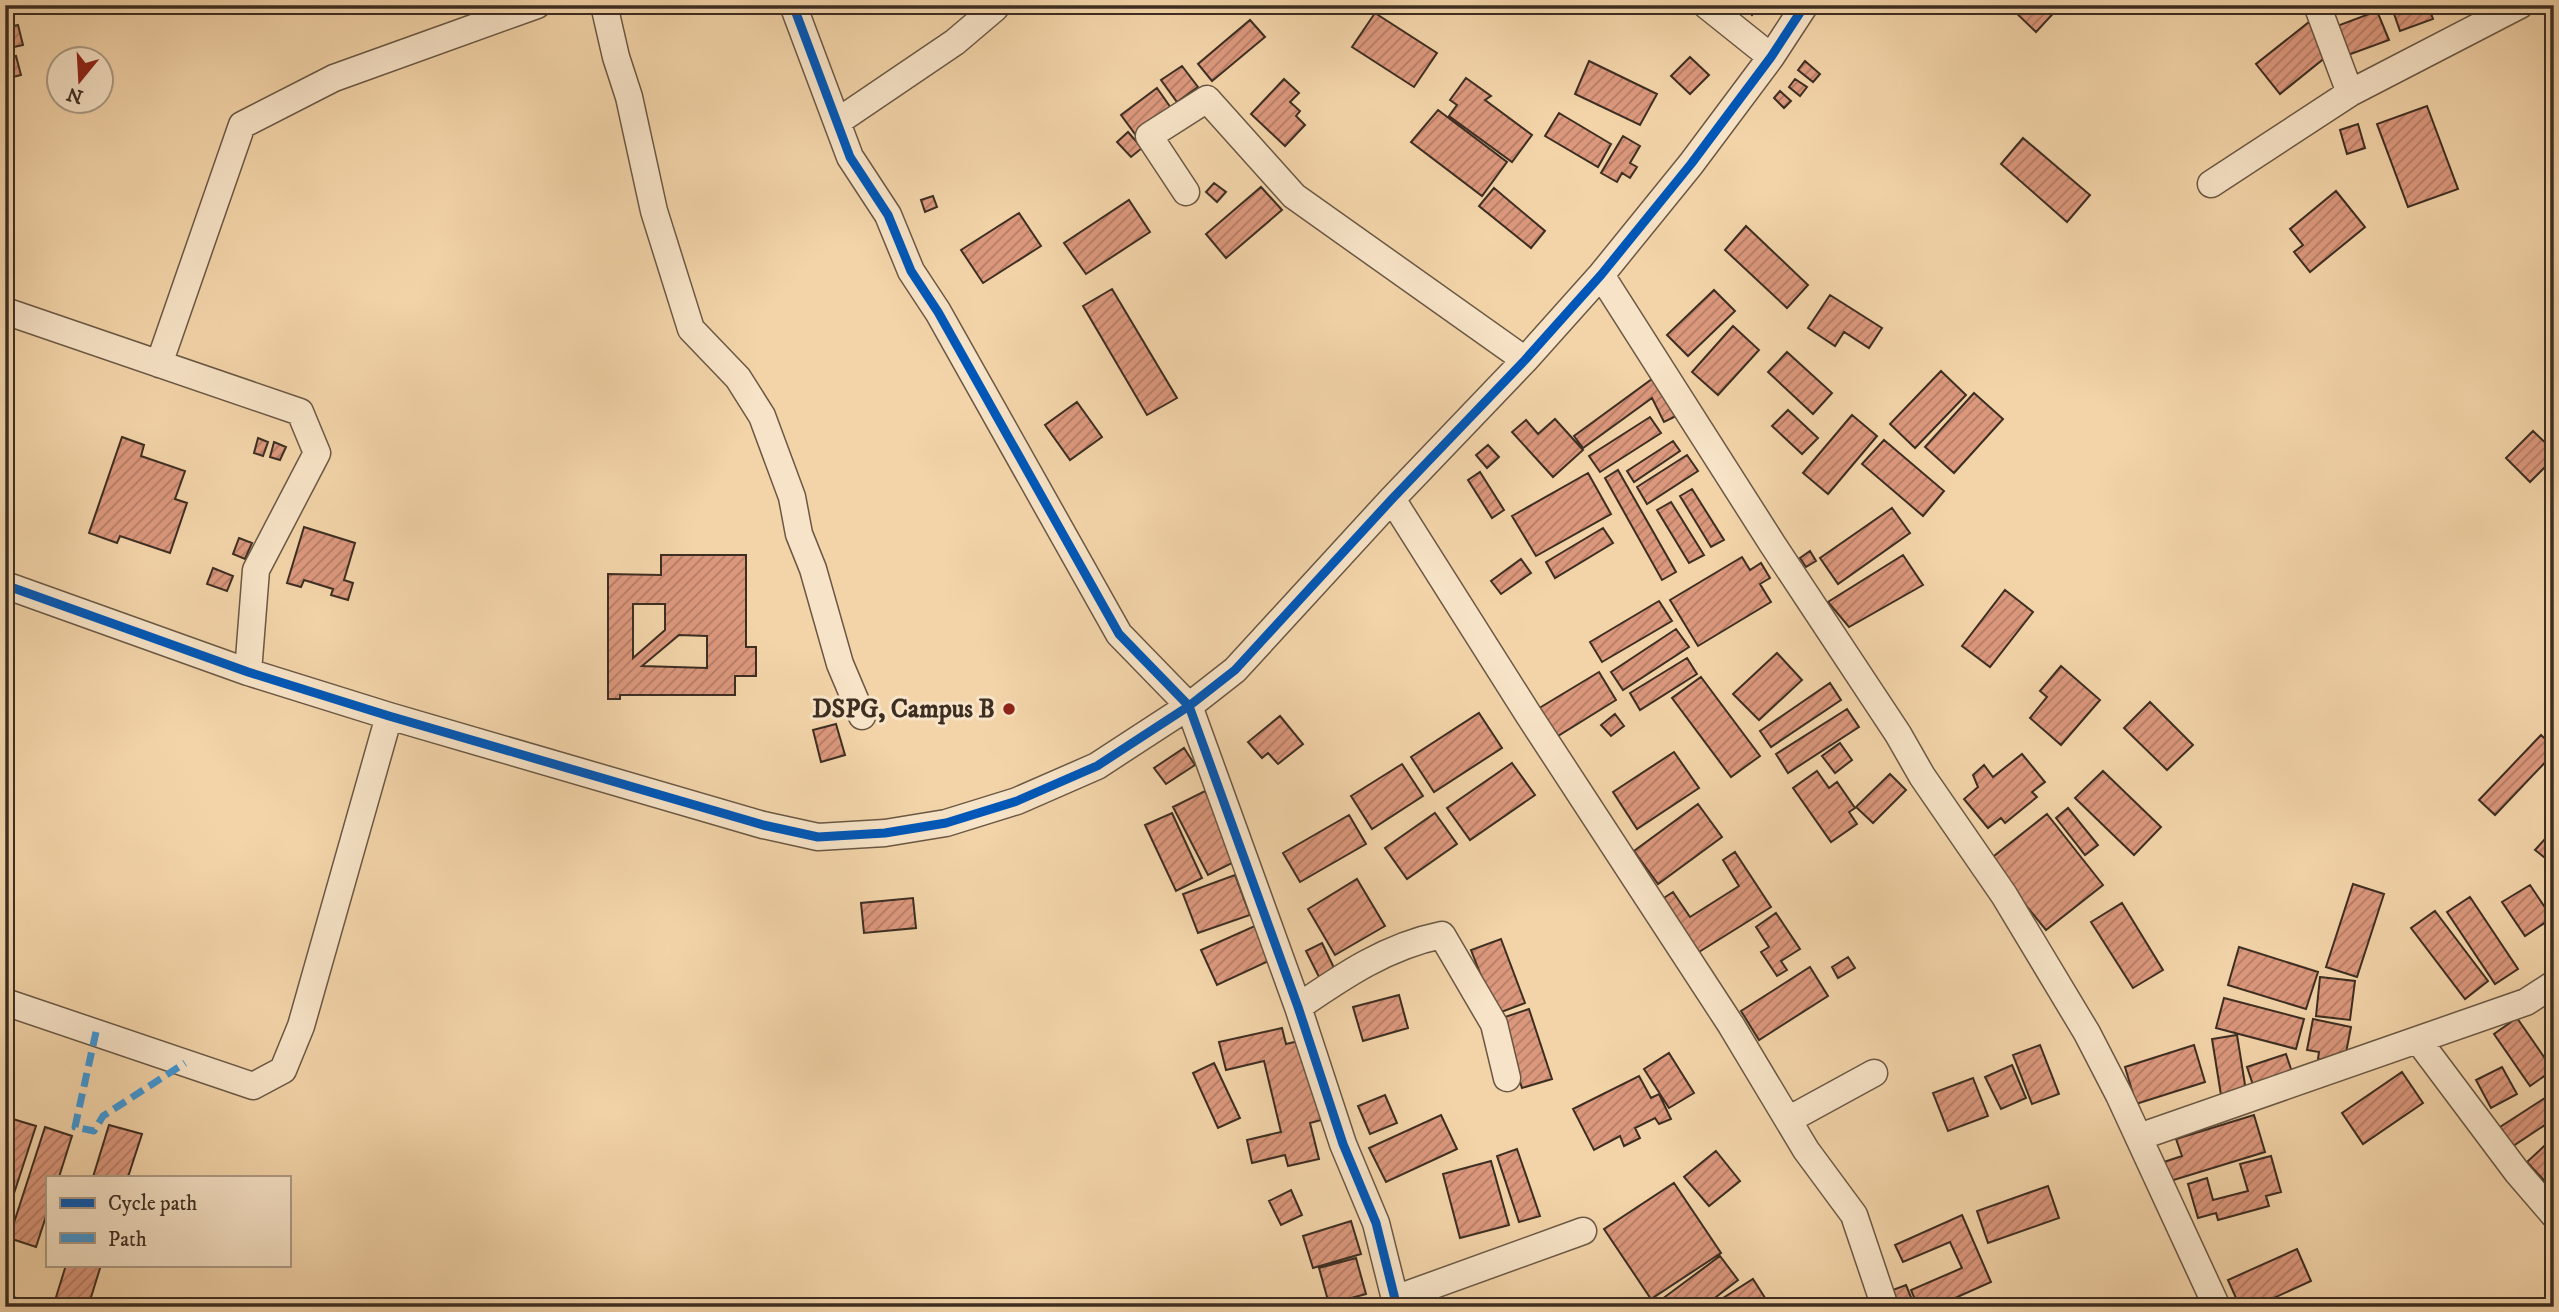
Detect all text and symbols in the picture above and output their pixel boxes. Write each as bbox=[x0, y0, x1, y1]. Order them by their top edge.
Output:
north arrow bbox=[46, 46, 116, 116]
text: N bbox=[64, 81, 86, 108]
place label: DSPG, Campus B bbox=[812, 693, 995, 726]
marker: DSPG, Campus B bbox=[1001, 701, 1017, 717]
legend bbox=[46, 1176, 290, 1266]
text: Cycle path bbox=[108, 1191, 197, 1217]
text: Path bbox=[108, 1227, 147, 1253]

